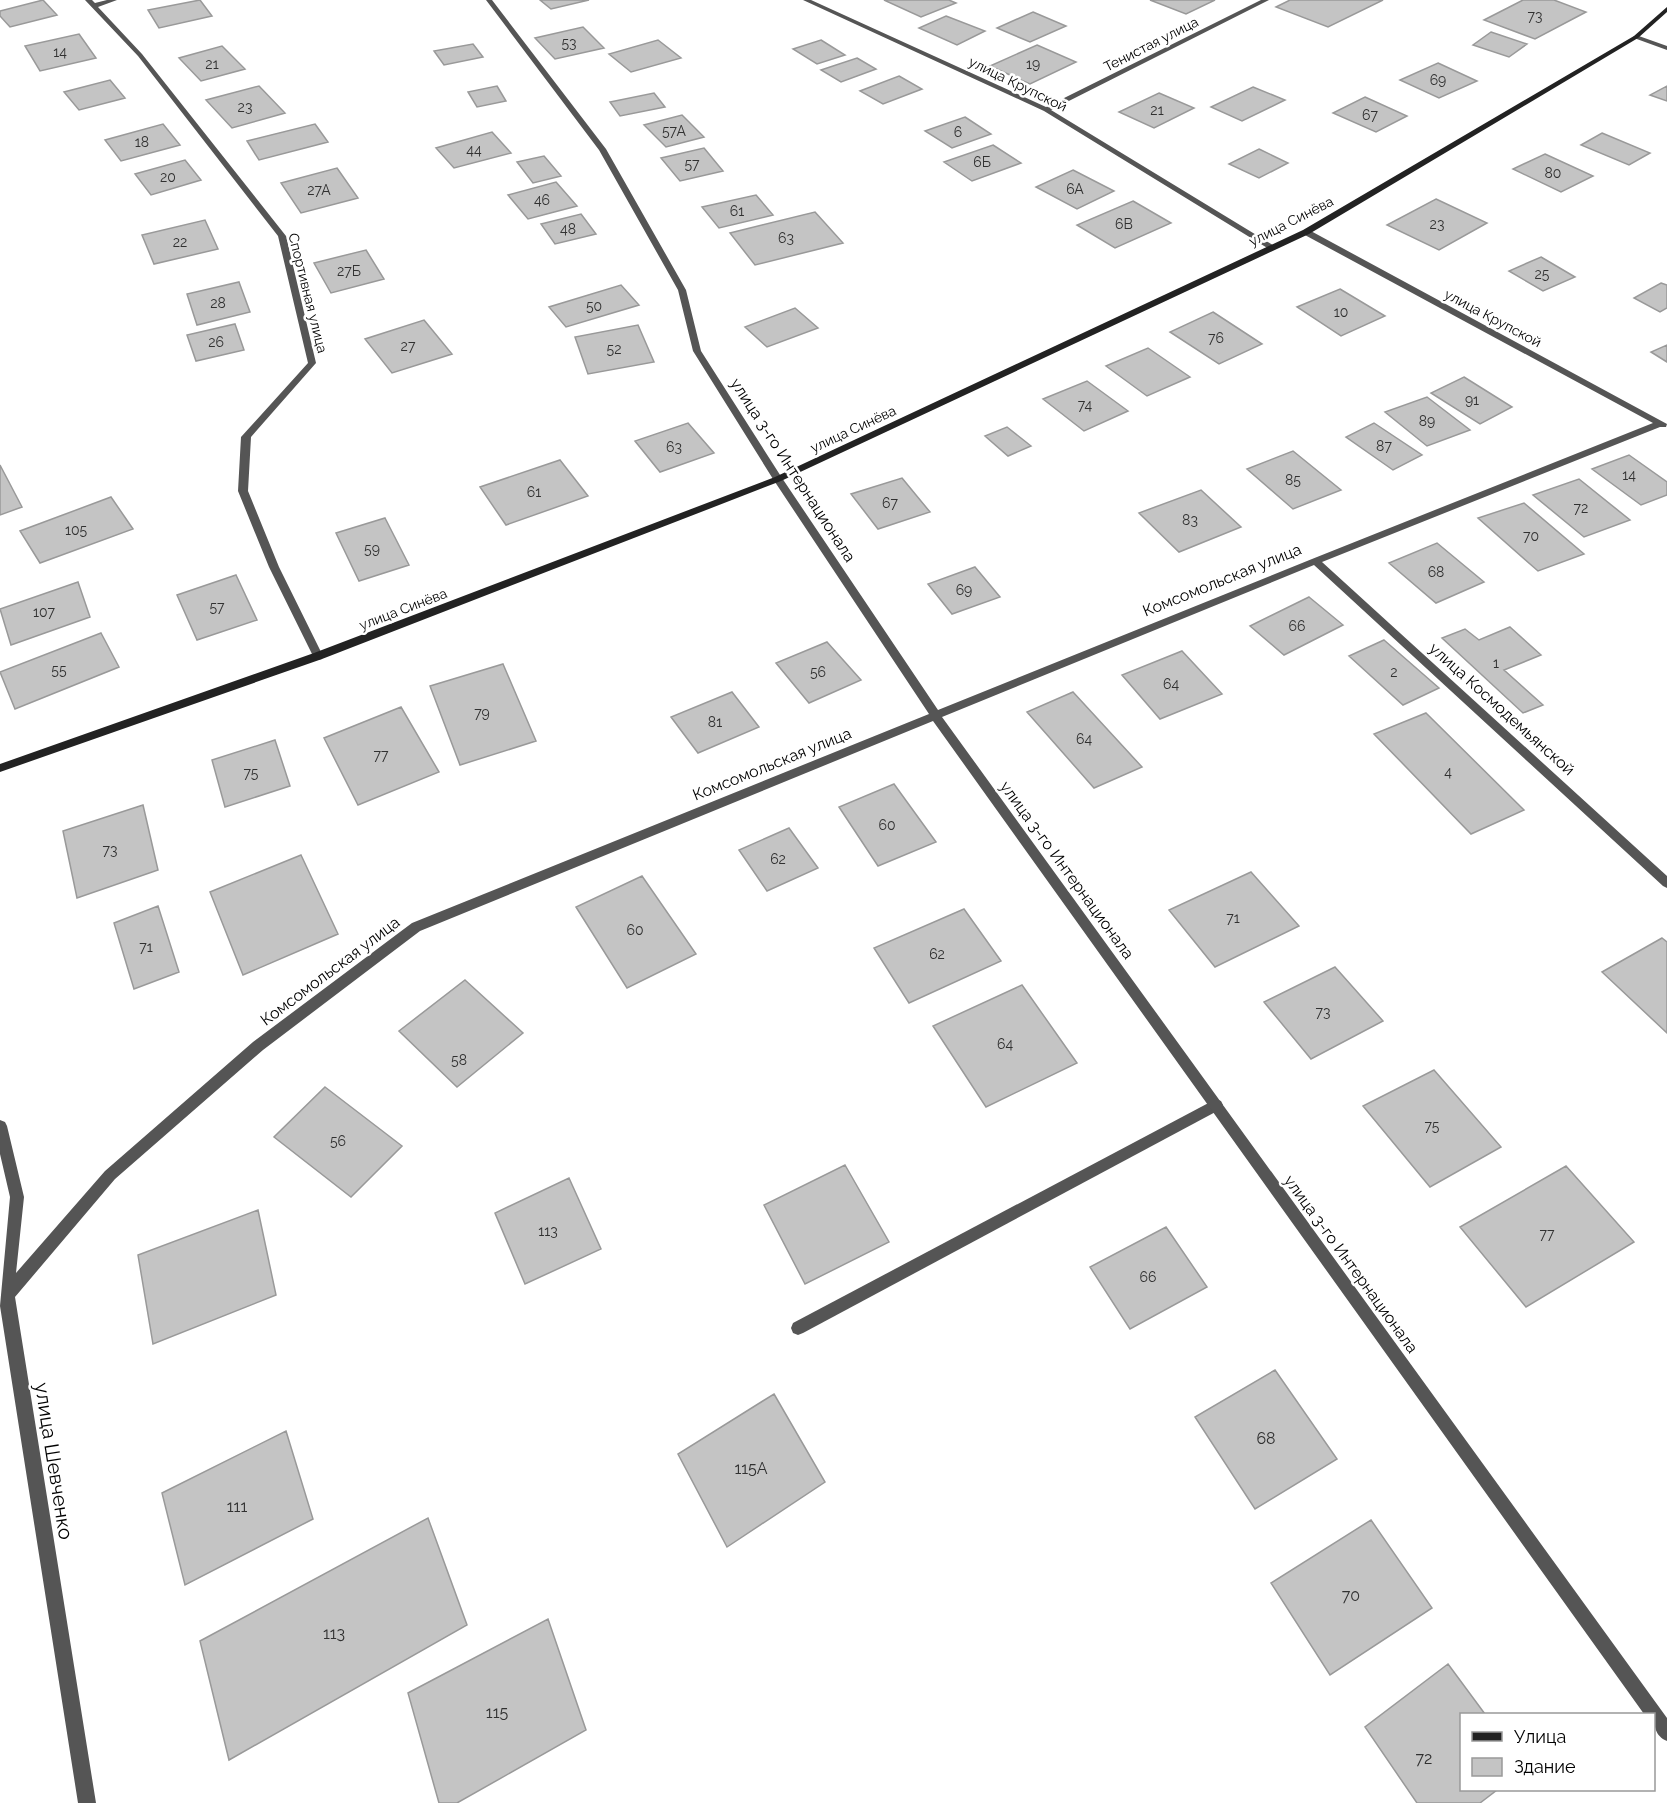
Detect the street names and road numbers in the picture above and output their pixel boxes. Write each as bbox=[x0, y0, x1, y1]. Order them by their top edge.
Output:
street label: Тенистая улица bbox=[1101, 13, 1201, 75]
street label: улица Крупской bbox=[966, 53, 1070, 115]
street label: улица Синёва bbox=[1246, 193, 1336, 249]
street label: Спортивная улица bbox=[285, 231, 331, 355]
street label: улица Крупской bbox=[1442, 286, 1544, 350]
street label: улица 3-го Интернационала bbox=[726, 375, 860, 565]
street label: улица Синёва bbox=[808, 402, 898, 456]
street label: Комсомольская улица bbox=[1140, 539, 1304, 621]
street label: улица Синёва bbox=[357, 585, 449, 633]
street label: улица Космодемьянской bbox=[1425, 639, 1579, 779]
street label: Комсомольская улица bbox=[690, 723, 854, 805]
street label: улица 3-го Интернационала bbox=[996, 777, 1138, 963]
street label: Комсомольская улица bbox=[257, 912, 403, 1030]
street label: улица 3-го Интернационала bbox=[1280, 1171, 1422, 1357]
street label: улица Шевченко bbox=[30, 1381, 78, 1541]

